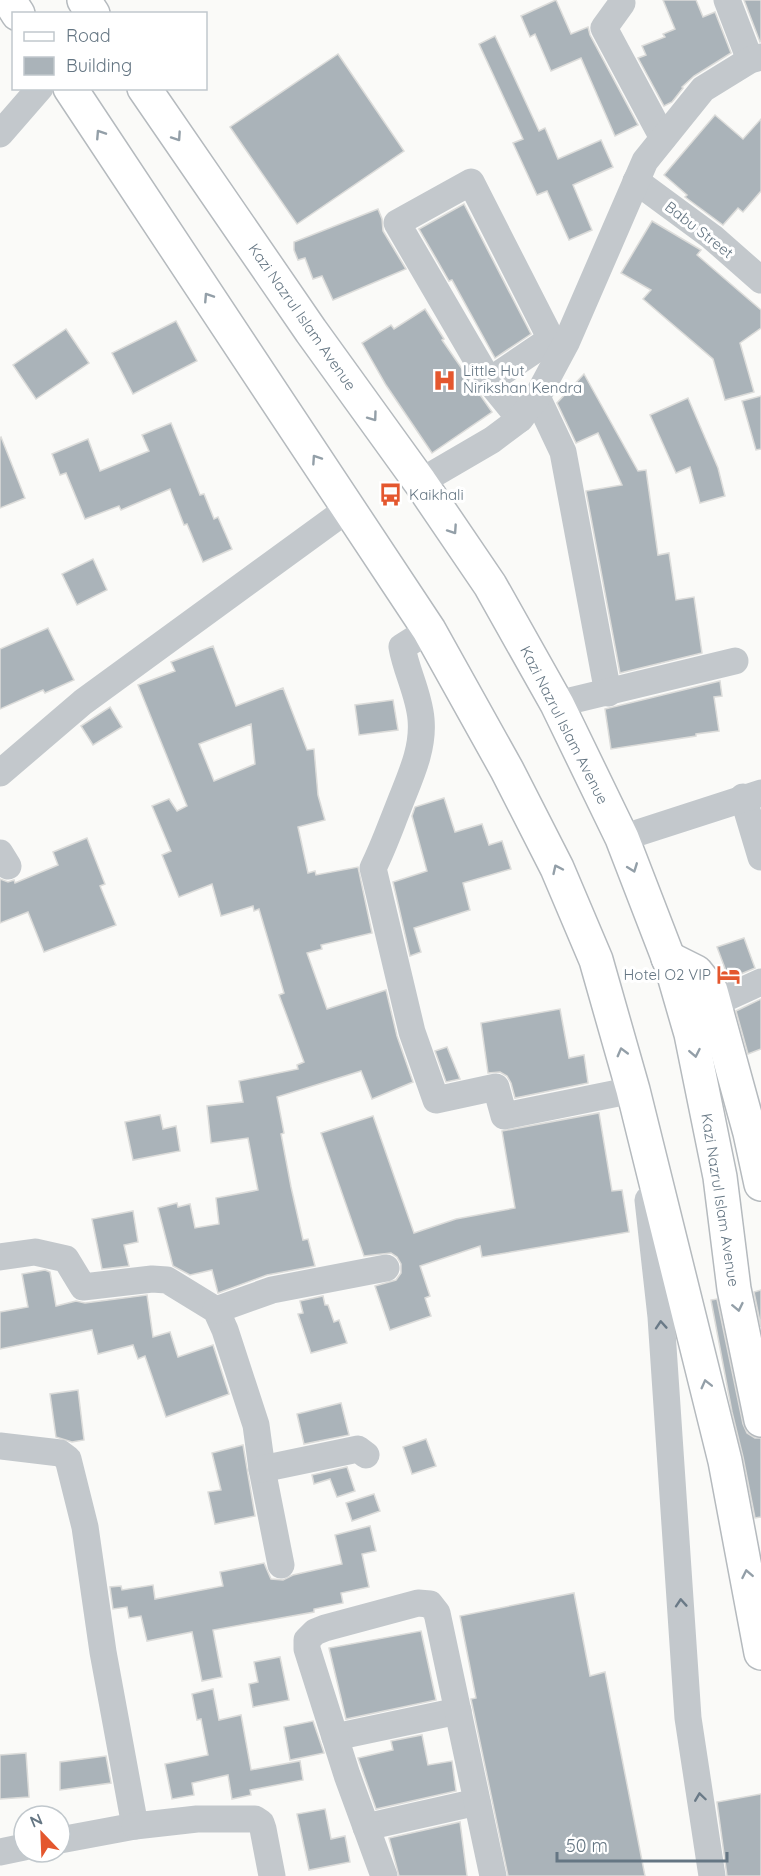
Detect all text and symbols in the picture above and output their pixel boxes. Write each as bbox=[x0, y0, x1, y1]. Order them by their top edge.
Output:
legend bbox=[12, 12, 207, 90]
text: Road bbox=[66, 24, 111, 47]
text: Building bbox=[66, 54, 132, 77]
one-way arrow bbox=[96, 130, 107, 141]
one-way arrow bbox=[170, 130, 181, 141]
street label: Babu Street bbox=[661, 197, 737, 262]
street label: Kazi Nazrul Islam Avenue bbox=[244, 240, 360, 394]
one-way arrow bbox=[203, 293, 215, 303]
place label: Little Hut Nirikshan Kendra bbox=[463, 361, 582, 397]
hospital icon: Little Hut Nirikshan Kendra bbox=[432, 367, 458, 393]
one-way arrow bbox=[366, 411, 377, 422]
one-way arrow bbox=[312, 455, 323, 466]
bus stop icon: Kaikhali bbox=[378, 482, 404, 508]
place label: Kaikhali bbox=[409, 485, 464, 504]
one-way arrow bbox=[446, 524, 457, 535]
street label: Kazi Nazrul Islam Avenue bbox=[516, 642, 613, 807]
one-way arrow bbox=[626, 863, 639, 873]
one-way arrow bbox=[552, 864, 564, 875]
hotel icon: Hotel O2 VIP bbox=[716, 962, 742, 988]
place label: Hotel O2 VIP bbox=[624, 965, 711, 984]
one-way arrow bbox=[617, 1047, 630, 1057]
one-way arrow bbox=[688, 1048, 701, 1058]
street label: Kazi Nazrul Islam Avenue bbox=[697, 1112, 744, 1288]
one-way arrow bbox=[730, 1302, 743, 1312]
one-way arrow bbox=[655, 1321, 668, 1330]
one-way arrow bbox=[700, 1379, 713, 1389]
one-way arrow bbox=[742, 1569, 755, 1579]
one-way arrow bbox=[674, 1599, 687, 1608]
one-way arrow bbox=[695, 1793, 707, 1802]
north arrow bbox=[12, 1804, 72, 1864]
text: N bbox=[27, 1809, 45, 1832]
scale bar bbox=[557, 1825, 726, 1863]
text: 50 m bbox=[566, 1834, 608, 1857]

